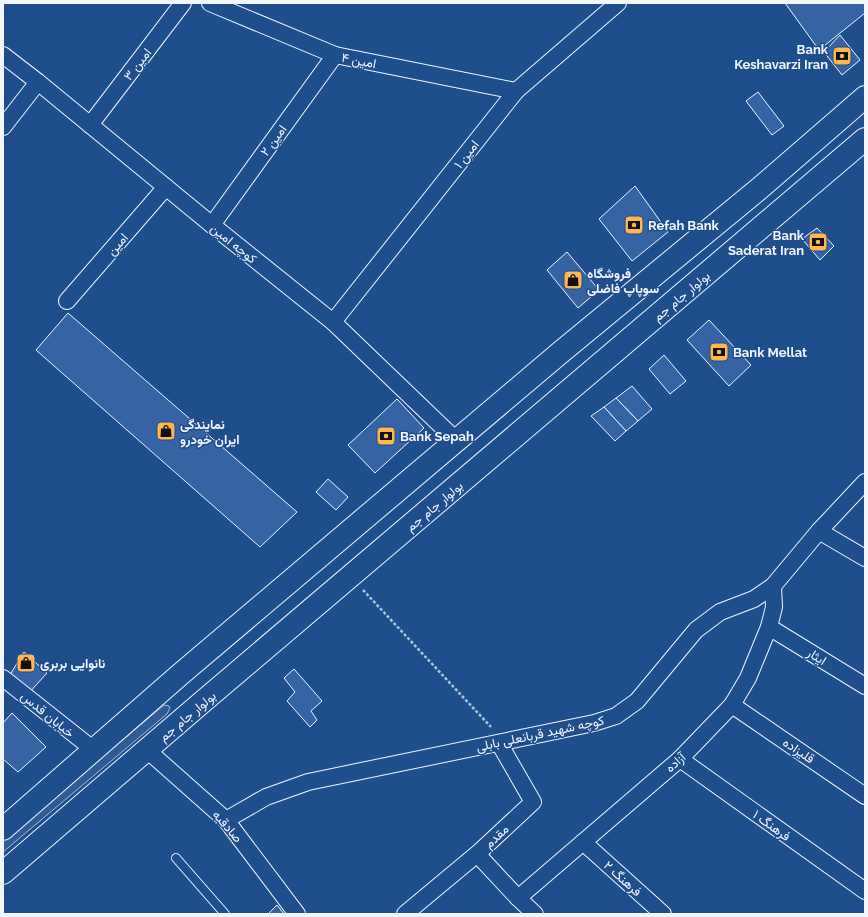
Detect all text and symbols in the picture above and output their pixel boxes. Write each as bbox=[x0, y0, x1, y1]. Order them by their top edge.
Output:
place label: Bank Keshavarzi Iran bbox=[734, 42, 829, 72]
street label: امین ۳ bbox=[120, 45, 155, 84]
bank icon: Bank Keshavarzi Iran bbox=[831, 45, 853, 67]
street label: امین ۴ bbox=[340, 50, 378, 72]
street label: امین ۲ bbox=[257, 122, 290, 159]
street label: امین ۱ bbox=[451, 137, 483, 172]
bank icon: Refah Bank bbox=[623, 214, 645, 236]
place label: Refah Bank bbox=[648, 218, 720, 233]
street label: کوچه امین bbox=[206, 220, 260, 268]
place label: Bank Saderat Iran bbox=[728, 228, 805, 258]
street label: امین bbox=[104, 230, 132, 259]
bank icon: Bank Saderat Iran bbox=[807, 231, 829, 253]
place label: فروشگاه سوپاپ فاضلی bbox=[587, 266, 659, 298]
street label: بولوار جام جم bbox=[650, 268, 714, 325]
shop icon: فروشگاه سوپاپ فاضلی bbox=[562, 269, 584, 291]
bank icon: Bank Mellat bbox=[708, 341, 730, 363]
place label: Bank Mellat bbox=[733, 345, 807, 360]
place label: نمایندگی ایران خودرو bbox=[180, 417, 240, 448]
shop icon: نمایندگی ایران خودرو bbox=[155, 420, 177, 442]
bank icon: Bank Sepah bbox=[375, 425, 397, 447]
place label: Bank Sepah bbox=[400, 429, 474, 444]
street label: بولوار جام جم bbox=[403, 478, 467, 535]
street label: ایثار bbox=[803, 644, 829, 669]
shop icon: نانوایی بربری bbox=[15, 652, 37, 674]
place label: نانوایی بربری bbox=[40, 656, 106, 672]
street label: خیابان قدس bbox=[17, 688, 78, 741]
street label: بولوار جام جم bbox=[156, 688, 220, 745]
street label: کوچه شهید قربانعلی بابلی bbox=[475, 713, 606, 756]
street label: قلیزاده bbox=[780, 735, 817, 767]
street label: آزاده bbox=[662, 749, 690, 776]
street label: صادقیه bbox=[210, 807, 246, 846]
street label: فرهنگ ۱ bbox=[749, 807, 793, 845]
street label: مقدم bbox=[481, 821, 512, 852]
street label: فرهنگ ۲ bbox=[600, 857, 645, 900]

